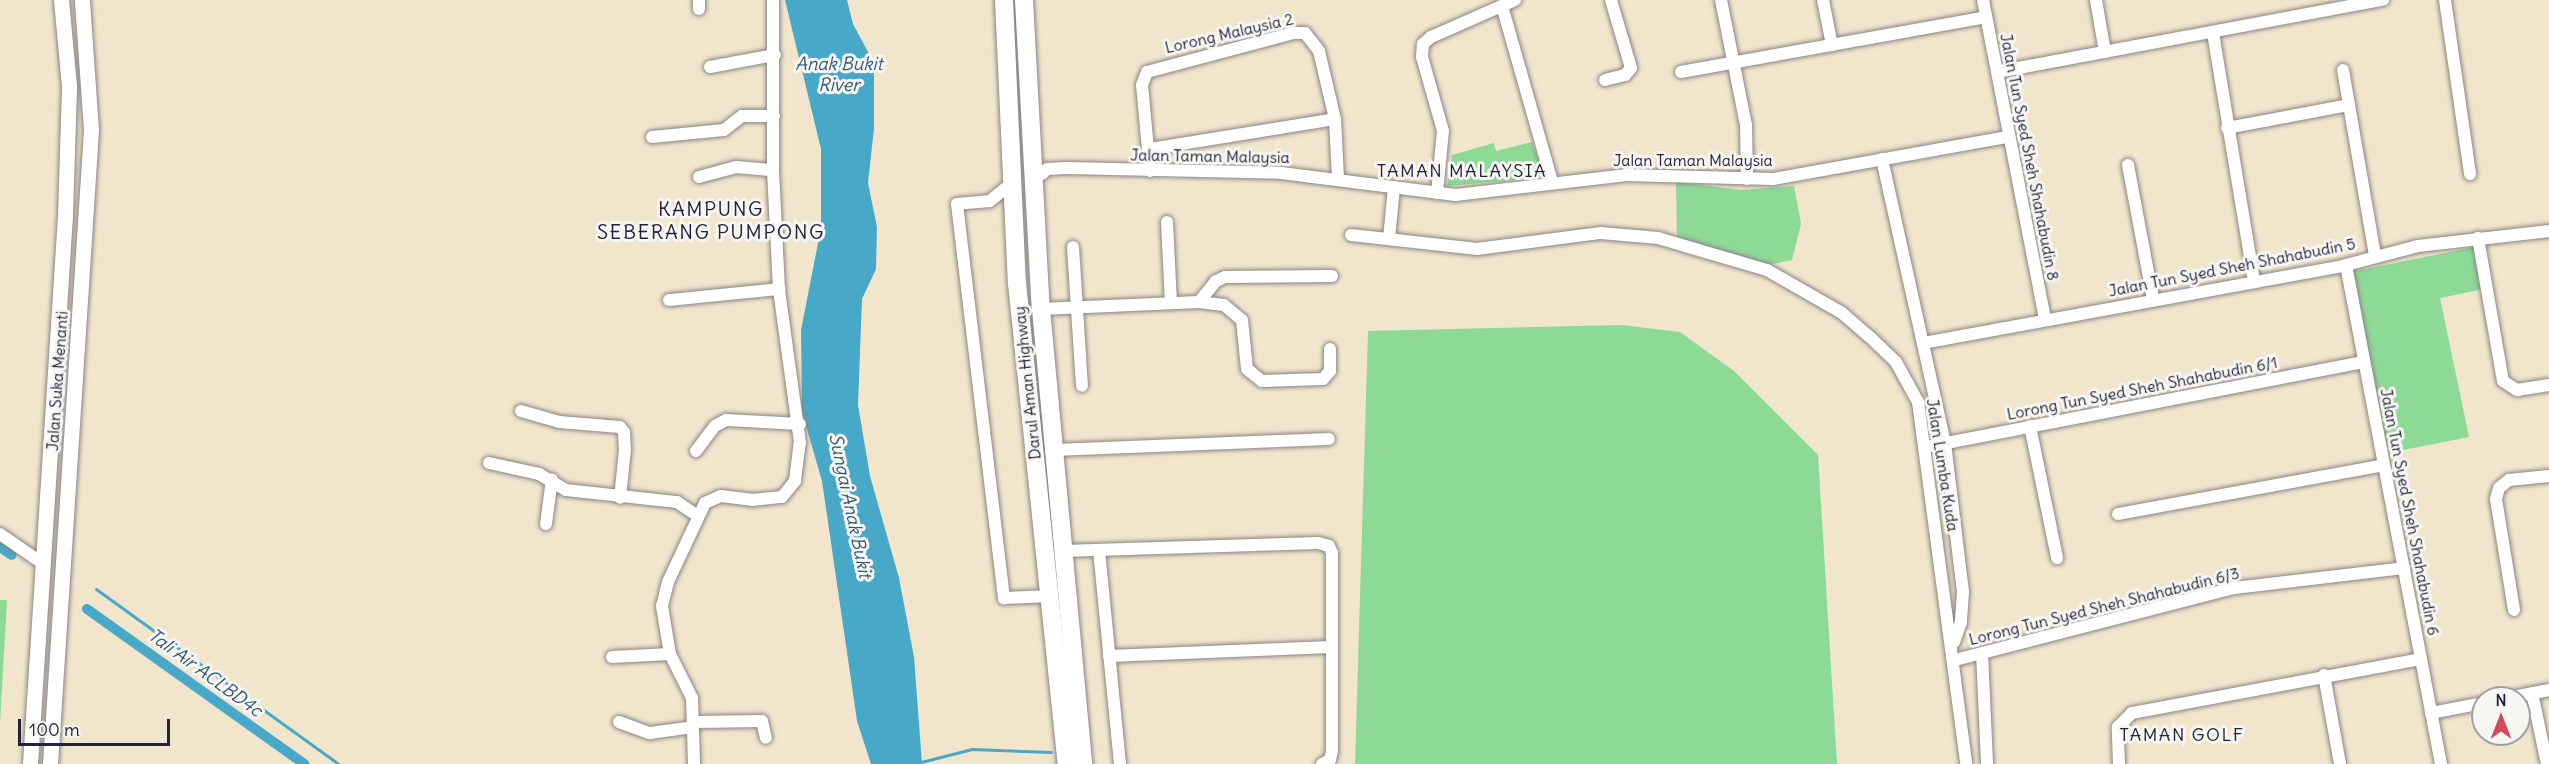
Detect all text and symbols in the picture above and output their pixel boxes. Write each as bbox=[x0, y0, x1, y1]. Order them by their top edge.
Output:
street label: Lorong Malaysia 2 bbox=[1163, 9, 1295, 57]
street label: Jalan Tun Syed Sheh Shahabudin 8 bbox=[1997, 32, 2063, 282]
water label: Anak Bukit River bbox=[795, 54, 883, 97]
street label: Jalan Taman Malaysia bbox=[1130, 145, 1290, 167]
street label: Jalan Taman Malaysia bbox=[1613, 150, 1773, 170]
district label: TAMAN MALAYSIA bbox=[1377, 160, 1547, 182]
district label: KAMPUNG SEBERANG PUMPONG bbox=[597, 196, 825, 243]
street label: Jalan Tun Syed Sheh Shahabudin 5 bbox=[2107, 234, 2357, 300]
street label: Darul Aman Highway bbox=[1009, 305, 1045, 461]
street label: Jalan Suka Menanti bbox=[43, 310, 71, 452]
street label: Lorong Tun Syed Sheh Shahabudin 6/1 bbox=[2005, 352, 2279, 424]
street label: Jalan Tun Syed Sheh Shahabudin 6 bbox=[2377, 387, 2443, 637]
street label: Jalan Lumba Kuda bbox=[1923, 397, 1963, 533]
water label: Sungai Anak Bukit bbox=[824, 432, 876, 580]
street label: Lorong Tun Syed Sheh Shahabudin 6/3 bbox=[1967, 563, 2241, 649]
water label: Tali Air ACLBD4c bbox=[144, 624, 266, 722]
north arrow bbox=[2471, 686, 2531, 746]
text: N bbox=[2495, 690, 2507, 710]
scale bar bbox=[21, 707, 172, 745]
text: 100 m bbox=[29, 718, 80, 741]
district label: TAMAN GOLF bbox=[2119, 724, 2245, 746]

